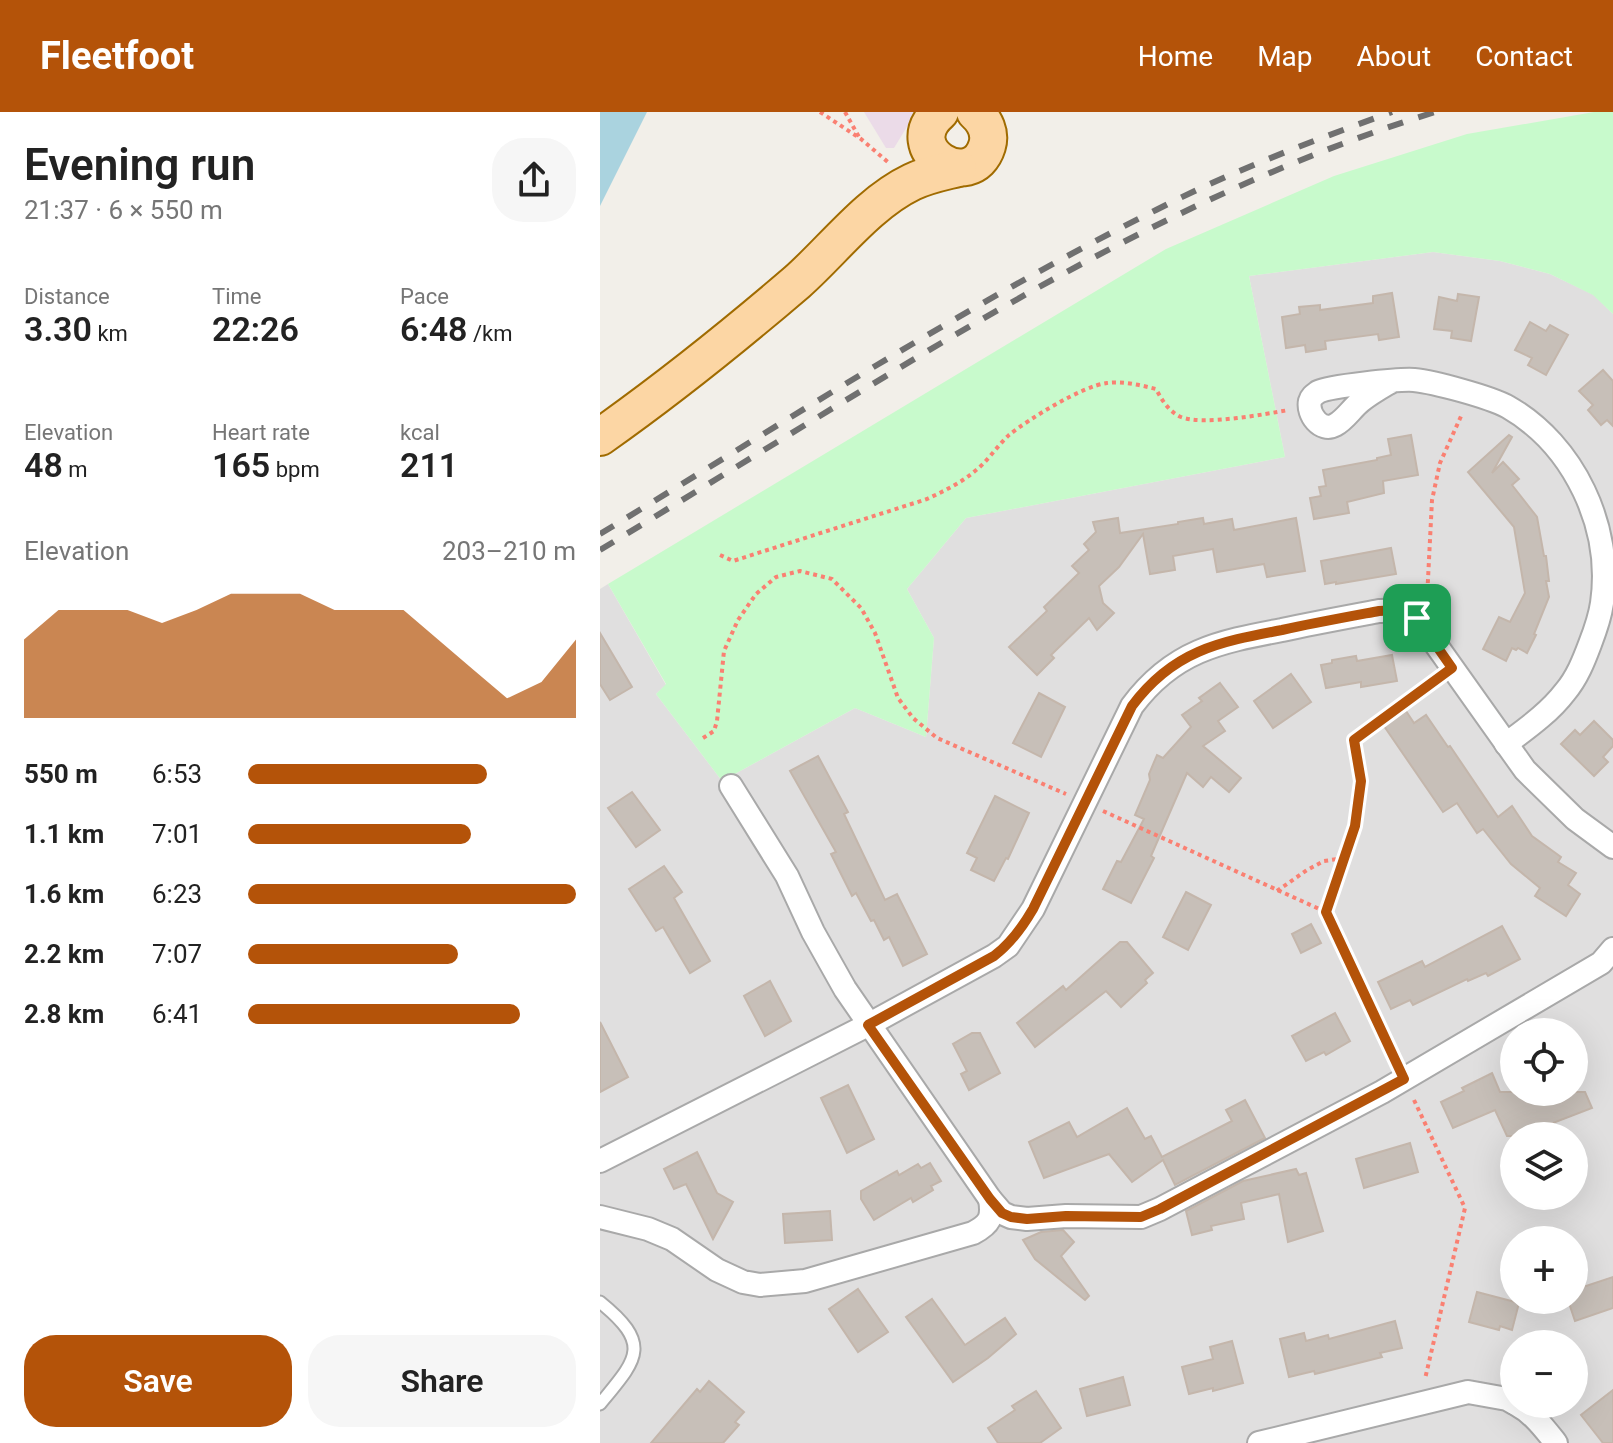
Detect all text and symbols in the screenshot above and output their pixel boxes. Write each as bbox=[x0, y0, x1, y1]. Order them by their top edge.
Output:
text: Fleetfoot bbox=[40, 34, 194, 78]
text: Home bbox=[1138, 40, 1213, 73]
text: Map bbox=[1257, 40, 1313, 73]
text: About bbox=[1357, 40, 1431, 73]
text: Contact bbox=[1475, 40, 1573, 73]
button: share bbox=[492, 138, 576, 222]
text: Evening run bbox=[24, 139, 255, 191]
text: 21:37 · 6 × 550 m bbox=[24, 195, 223, 225]
text: Distance bbox=[24, 284, 110, 309]
text: Time bbox=[212, 284, 261, 309]
text: Pace bbox=[400, 284, 449, 309]
text: 3.30 bbox=[24, 309, 92, 349]
text: 22:26 bbox=[212, 309, 299, 349]
text: 6:48 bbox=[400, 309, 468, 349]
text: km bbox=[92, 321, 128, 346]
text: /km bbox=[468, 321, 513, 346]
text: Elevation bbox=[24, 420, 113, 445]
text: Heart rate bbox=[212, 420, 310, 445]
text: kcal bbox=[400, 420, 440, 445]
text: 48 bbox=[24, 445, 63, 485]
text: 165 bbox=[212, 445, 270, 485]
text: 211 bbox=[400, 445, 458, 485]
text: m bbox=[63, 457, 88, 482]
text: bpm bbox=[270, 457, 320, 482]
text: Elevation bbox=[24, 536, 129, 566]
text: 203–210 m bbox=[442, 536, 576, 566]
pin bbox=[1383, 584, 1451, 652]
icon: arrive bbox=[1395, 596, 1439, 640]
text: 550 m bbox=[24, 759, 98, 789]
text: 6:53 bbox=[152, 759, 202, 789]
text: 1.1 km bbox=[24, 819, 104, 849]
text: 7:01 bbox=[152, 819, 202, 849]
text: 1.6 km bbox=[24, 879, 104, 909]
text: 6:23 bbox=[152, 879, 202, 909]
text: 2.2 km bbox=[24, 939, 104, 969]
text: 7:07 bbox=[152, 939, 202, 969]
text: 2.8 km bbox=[24, 999, 104, 1029]
text: 6:41 bbox=[152, 999, 202, 1029]
map controls bbox=[1500, 1018, 1588, 1418]
button: locate bbox=[1500, 1018, 1588, 1106]
button: layers bbox=[1500, 1122, 1588, 1210]
button: + bbox=[1500, 1226, 1588, 1314]
button: − bbox=[1500, 1330, 1588, 1418]
button: Save bbox=[24, 1335, 292, 1427]
button: Share bbox=[308, 1335, 576, 1427]

